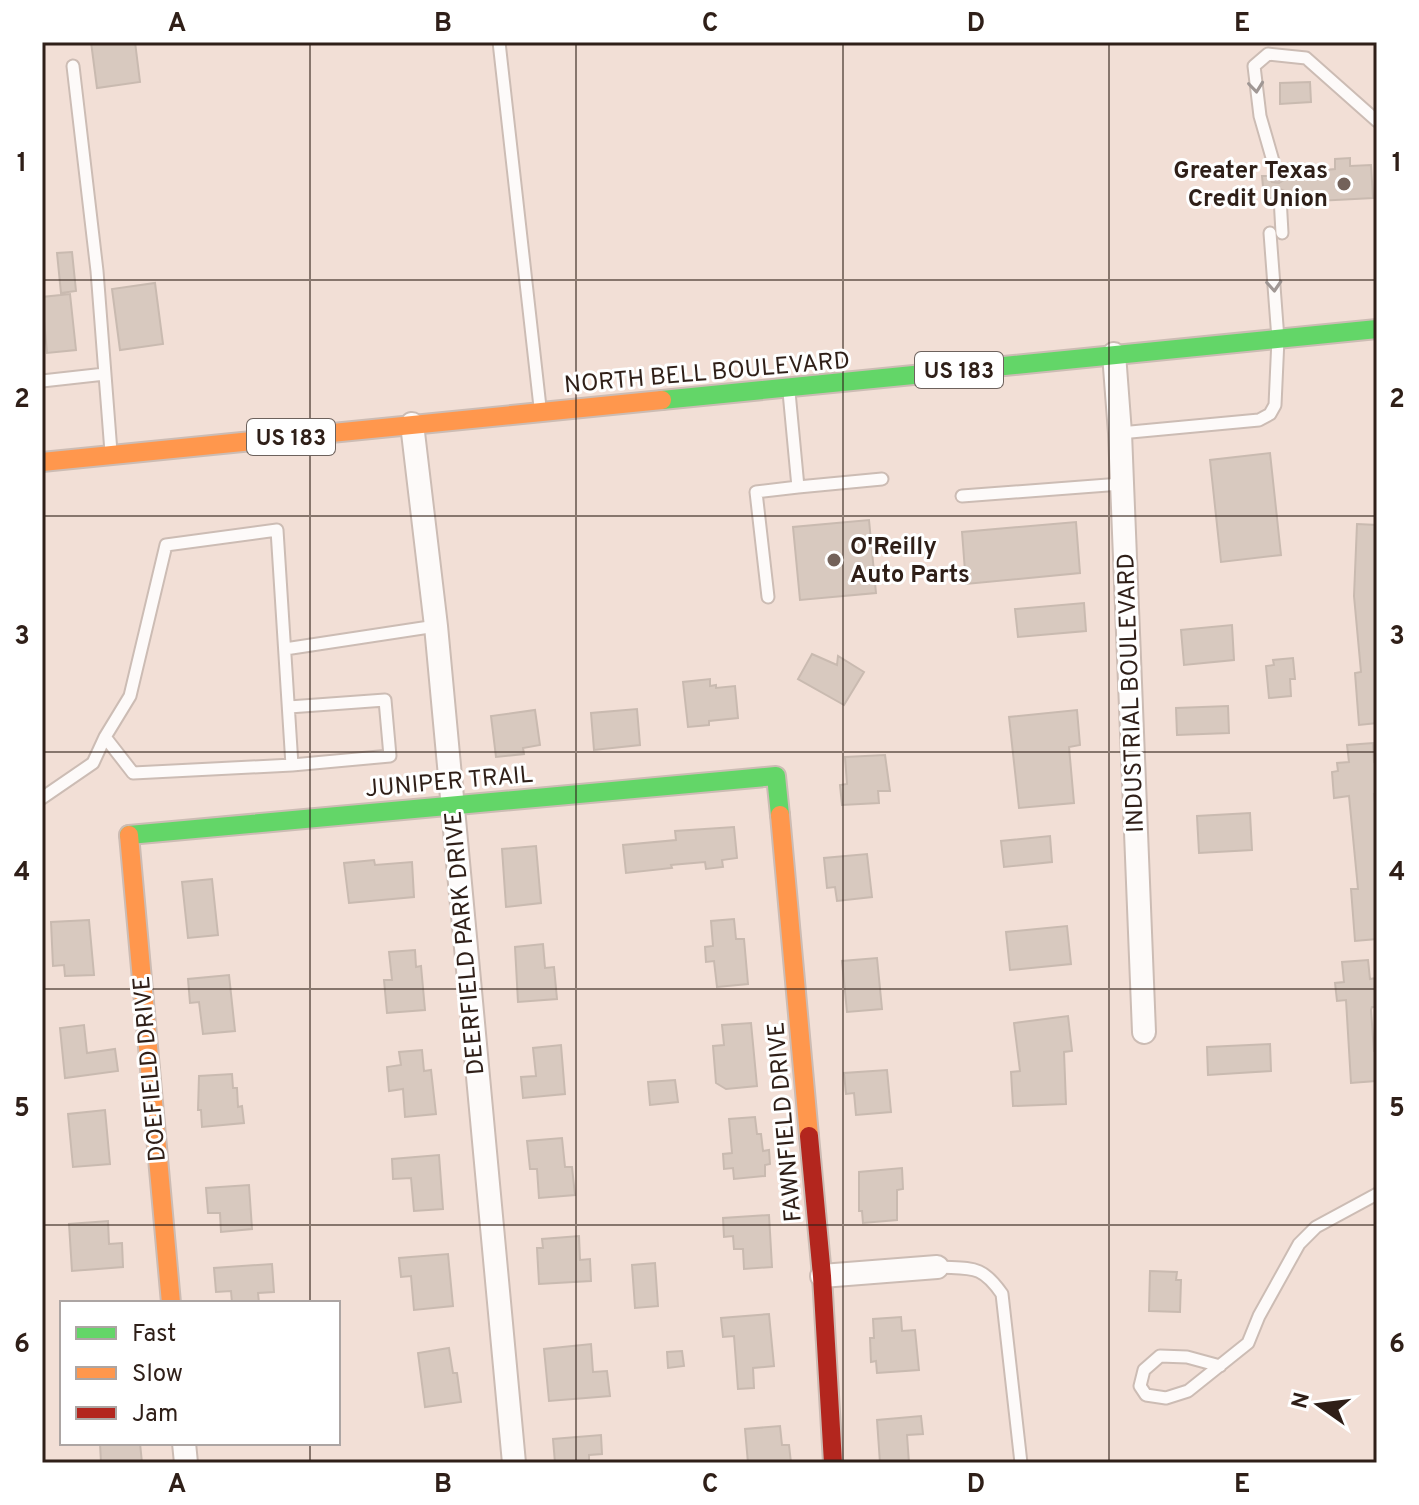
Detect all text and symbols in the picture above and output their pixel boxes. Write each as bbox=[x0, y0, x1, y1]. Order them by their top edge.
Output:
text: A bbox=[168, 8, 186, 41]
text: B bbox=[434, 8, 452, 41]
text: C bbox=[702, 8, 718, 41]
text: D bbox=[967, 8, 985, 41]
text: E bbox=[1234, 8, 1250, 41]
one-way arrow bbox=[1248, 81, 1265, 94]
text: 1 bbox=[17, 148, 27, 181]
text: 1 bbox=[1392, 148, 1402, 181]
place label: Greater Texas Credit Union bbox=[1173, 157, 1328, 215]
marker: Greater Texas Credit Union bbox=[1335, 175, 1353, 193]
one-way arrow bbox=[1265, 280, 1282, 293]
street label: NORTH BELL BOULEVARD bbox=[563, 347, 851, 401]
road number: US 183 bbox=[915, 352, 1003, 388]
text: 2 bbox=[14, 384, 30, 417]
text: 2 bbox=[1389, 384, 1405, 417]
road number: US 183 bbox=[247, 419, 335, 455]
place label: O'Reilly Auto Parts bbox=[850, 533, 970, 591]
marker: O'Reilly Auto Parts bbox=[825, 551, 843, 569]
street label: INDUSTRIAL BOULEVARD bbox=[1112, 553, 1152, 833]
text: 3 bbox=[14, 621, 30, 654]
text: 3 bbox=[1389, 621, 1405, 654]
street label: JUNIPER TRAIL bbox=[364, 761, 534, 805]
street label: DEERFIELD PARK DRIVE bbox=[440, 810, 492, 1076]
text: 4 bbox=[14, 857, 30, 890]
text: 4 bbox=[1389, 857, 1405, 890]
street label: DOEFIELD DRIVE bbox=[128, 975, 174, 1163]
street label: FAWNFIELD DRIVE bbox=[762, 1021, 810, 1223]
text: 5 bbox=[14, 1093, 30, 1126]
text: 5 bbox=[1389, 1093, 1405, 1126]
legend bbox=[60, 1301, 340, 1445]
text: Fast bbox=[132, 1320, 176, 1350]
text: 6 bbox=[14, 1329, 30, 1362]
text: 6 bbox=[1389, 1329, 1405, 1362]
text: Slow bbox=[132, 1360, 183, 1390]
north arrow bbox=[1279, 1365, 1359, 1445]
text: N bbox=[1287, 1390, 1317, 1412]
text: Jam bbox=[132, 1400, 178, 1430]
text: A bbox=[168, 1469, 186, 1502]
text: B bbox=[434, 1469, 452, 1502]
text: C bbox=[702, 1469, 718, 1502]
text: D bbox=[967, 1469, 985, 1502]
text: E bbox=[1234, 1469, 1250, 1502]

